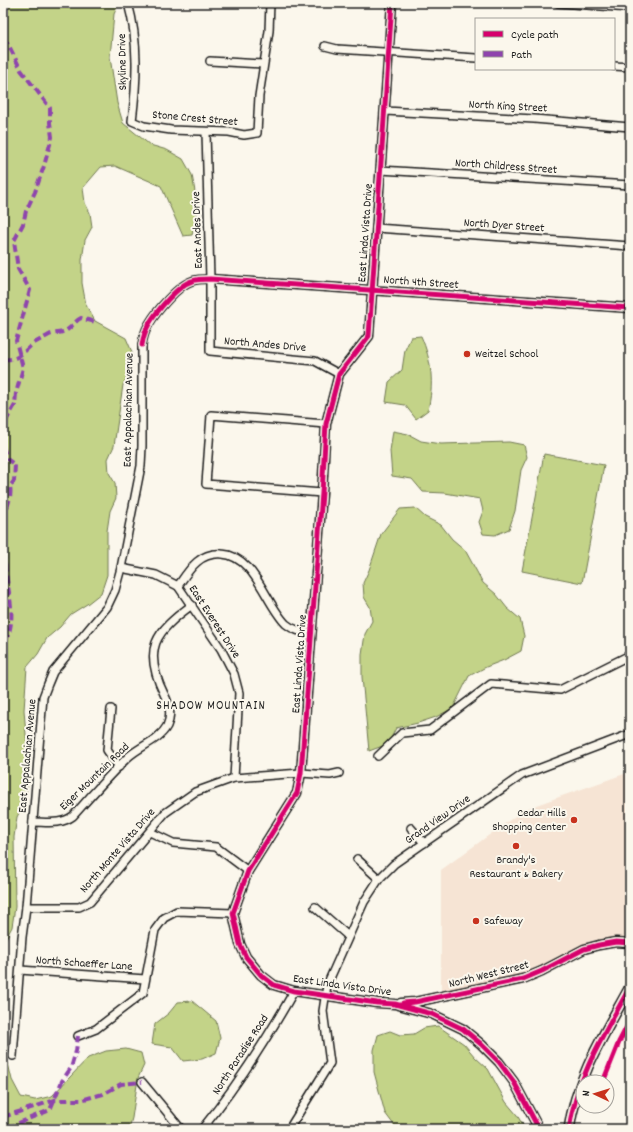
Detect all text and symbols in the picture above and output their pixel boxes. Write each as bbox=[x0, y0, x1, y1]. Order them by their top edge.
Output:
legend bbox=[475, 18, 615, 70]
text: Cycle path bbox=[511, 27, 559, 44]
street label: Skyline Drive bbox=[114, 33, 132, 91]
text: Path bbox=[511, 47, 532, 64]
street label: North King Street bbox=[468, 96, 548, 118]
street label: Stone Crest Street bbox=[152, 107, 239, 131]
street label: North Childress Street bbox=[454, 155, 558, 179]
street label: East Linda Vista Drive bbox=[354, 183, 378, 283]
street label: East Andes Drive bbox=[188, 191, 208, 269]
street label: North Dyer Street bbox=[463, 215, 546, 237]
street label: North 4th Street bbox=[383, 272, 460, 294]
street label: North Andes Drive bbox=[223, 333, 307, 357]
place label: Weitzel School bbox=[475, 346, 539, 363]
marker: Weitzel School bbox=[462, 349, 472, 359]
street label: East Appalachian Avenue bbox=[120, 353, 138, 467]
street label: East Everest Drive bbox=[184, 582, 244, 662]
street label: East Linda Vista Drive bbox=[288, 614, 312, 714]
district label: SHADOW MOUNTAIN bbox=[156, 697, 266, 716]
street label: East Appalachian Avenue bbox=[15, 698, 41, 814]
street label: Eiger Mountain Road bbox=[56, 739, 134, 815]
street label: Grand View Drive bbox=[402, 791, 474, 849]
street label: North Monte Vista Drive bbox=[76, 805, 160, 897]
place label: Cedar Hills Shopping Center bbox=[492, 805, 567, 836]
marker: Cedar Hills Shopping Center bbox=[569, 815, 579, 825]
marker: Brandy's Restaurant & Bakery bbox=[511, 841, 521, 851]
place label: Brandy's Restaurant & Bakery bbox=[469, 852, 564, 883]
place label: Safeway bbox=[484, 913, 524, 930]
marker: Safeway bbox=[471, 916, 481, 926]
street label: North Schaeffer Lane bbox=[35, 952, 133, 976]
street label: North West Street bbox=[447, 957, 531, 993]
street label: East Linda Vista Drive bbox=[292, 971, 392, 1001]
street label: North Paradise Road bbox=[209, 1011, 273, 1099]
north arrow bbox=[575, 1074, 615, 1114]
text: N bbox=[579, 1090, 595, 1097]

